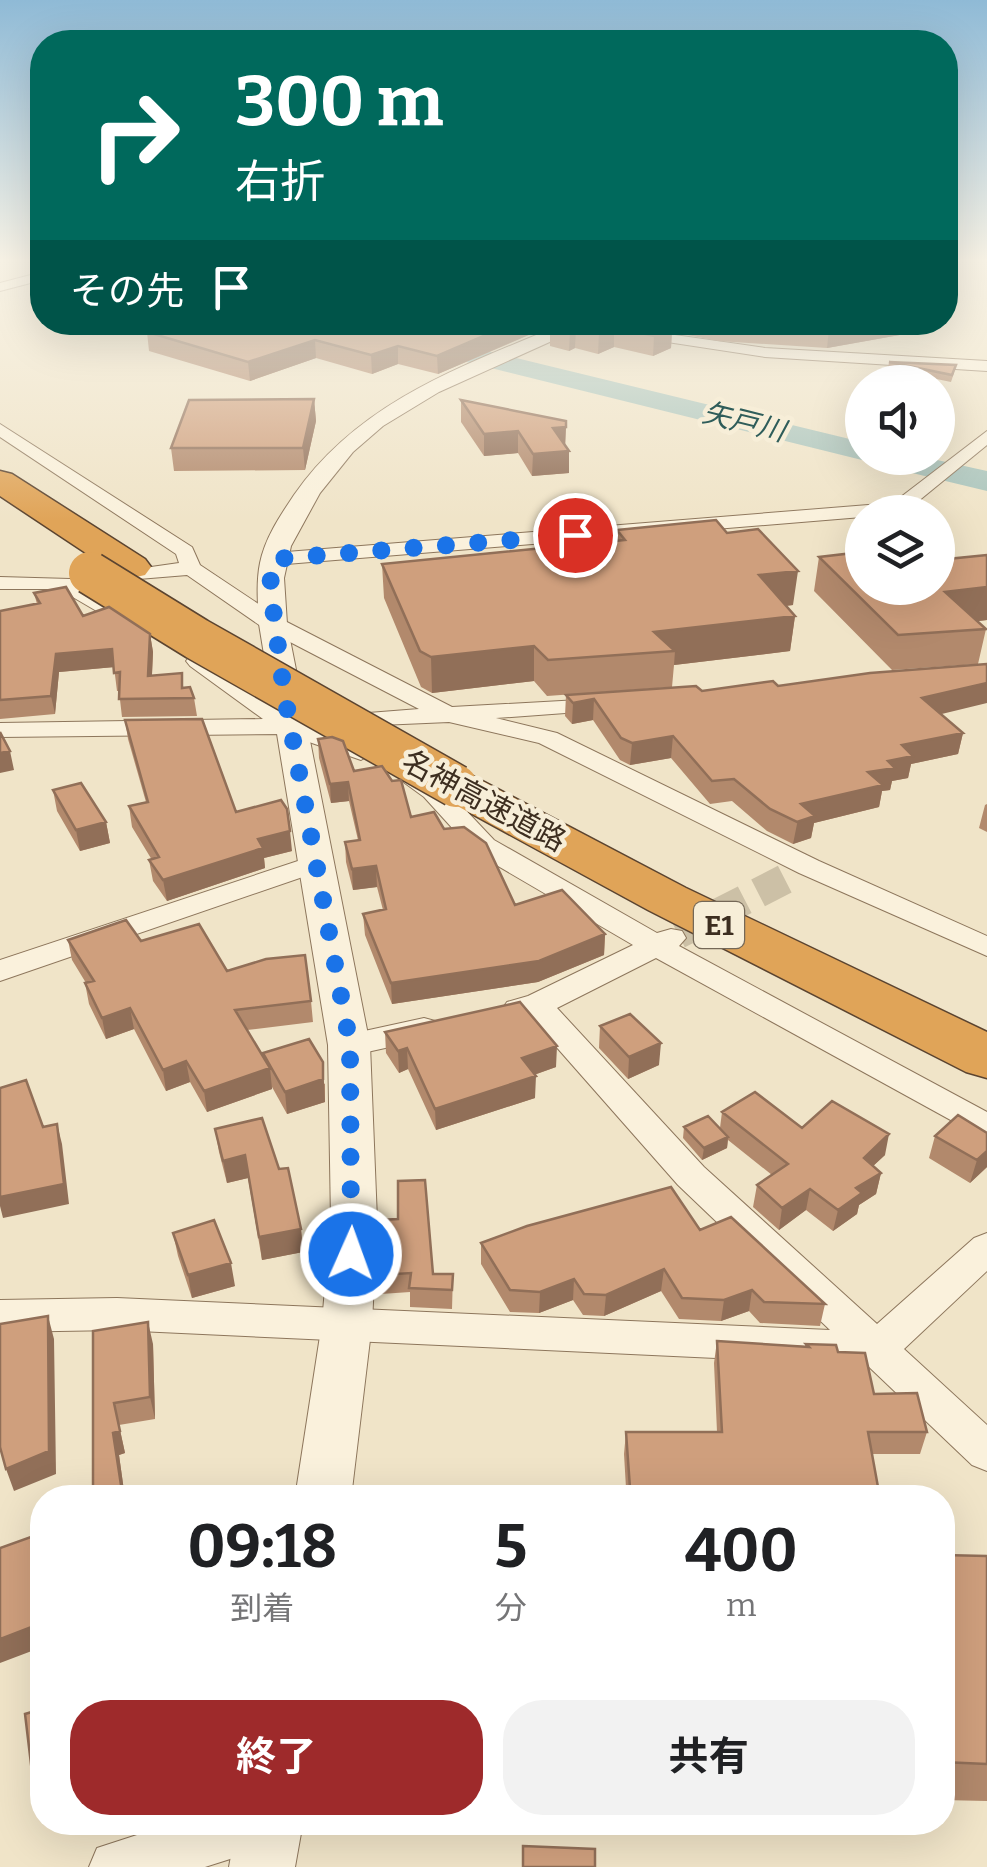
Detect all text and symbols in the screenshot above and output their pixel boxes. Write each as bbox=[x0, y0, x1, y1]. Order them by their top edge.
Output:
text: 300 m bbox=[235, 60, 444, 144]
icon: right bbox=[70, 70, 200, 200]
text: 右折 bbox=[235, 155, 325, 209]
icon: arrive bbox=[204, 260, 259, 315]
text: その先 bbox=[70, 268, 184, 314]
map controls bbox=[845, 365, 955, 605]
button: sound bbox=[845, 365, 955, 475]
water label: 矢戸川 bbox=[699, 396, 792, 449]
pin bbox=[533, 493, 618, 578]
button: layers bbox=[845, 495, 955, 605]
icon: arrive bbox=[548, 508, 603, 563]
street label: 名神高速道路 bbox=[396, 743, 572, 859]
road number: E1 bbox=[694, 902, 744, 948]
position arrow bbox=[299, 1202, 403, 1306]
text: 09:18 bbox=[187, 1511, 337, 1583]
text: 5 bbox=[495, 1511, 527, 1583]
text: 400 bbox=[685, 1515, 798, 1587]
text: m bbox=[726, 1586, 756, 1624]
text: 到着 bbox=[230, 1589, 294, 1627]
text: 分 bbox=[495, 1589, 527, 1627]
button: 終了 bbox=[70, 1700, 483, 1815]
button: 共有 bbox=[503, 1700, 915, 1815]

